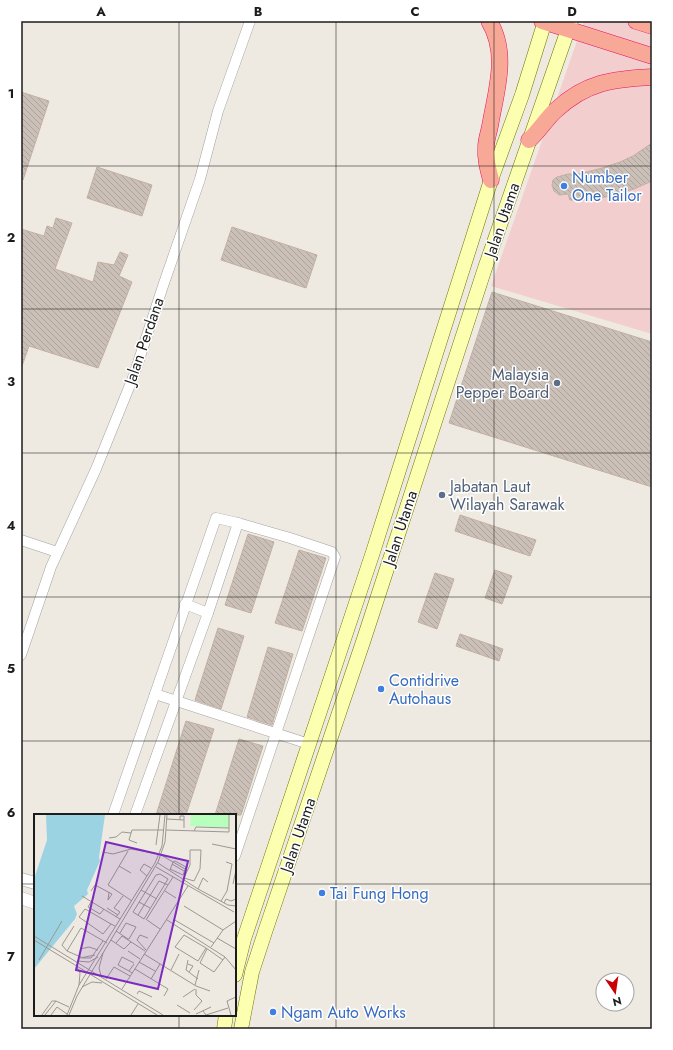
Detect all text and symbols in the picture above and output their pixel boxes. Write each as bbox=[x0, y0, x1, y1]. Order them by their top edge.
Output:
text: A bbox=[95, 2, 106, 21]
text: B bbox=[254, 2, 263, 21]
text: C bbox=[410, 2, 420, 21]
text: D bbox=[567, 2, 577, 21]
text: 1 bbox=[8, 84, 14, 103]
place label: Number One Tailor bbox=[572, 166, 642, 207]
street label: Jalan Utama bbox=[478, 179, 526, 262]
marker: Number One Tailor bbox=[559, 181, 569, 191]
text: 2 bbox=[7, 228, 15, 247]
street label: Jalan Perdana bbox=[118, 294, 170, 390]
place label: Malaysia Pepper Board bbox=[456, 363, 549, 404]
text: 3 bbox=[7, 372, 15, 391]
marker: Malaysia Pepper Board bbox=[552, 378, 562, 388]
place label: Jabatan Laut Wilayah Sarawak bbox=[448, 475, 565, 516]
street label: Jalan Utama bbox=[376, 487, 423, 570]
marker: Jabatan Laut Wilayah Sarawak bbox=[437, 490, 447, 500]
text: 4 bbox=[6, 516, 16, 535]
text: 5 bbox=[7, 659, 15, 678]
place label: Contidrive Autohaus bbox=[389, 669, 459, 710]
marker: Contidrive Autohaus bbox=[376, 684, 386, 694]
street label: Jalan Utama bbox=[274, 794, 322, 877]
text: 6 bbox=[7, 803, 16, 822]
inset map bbox=[34, 814, 236, 1016]
place label: Tai Fung Hong bbox=[330, 882, 429, 905]
marker: Tai Fung Hong bbox=[317, 888, 327, 898]
text: 7 bbox=[7, 947, 15, 966]
north arrow bbox=[595, 972, 635, 1012]
text: N bbox=[611, 993, 623, 1011]
place label: Ngam Auto Works bbox=[281, 1001, 406, 1024]
marker: Ngam Auto Works bbox=[268, 1007, 278, 1017]

